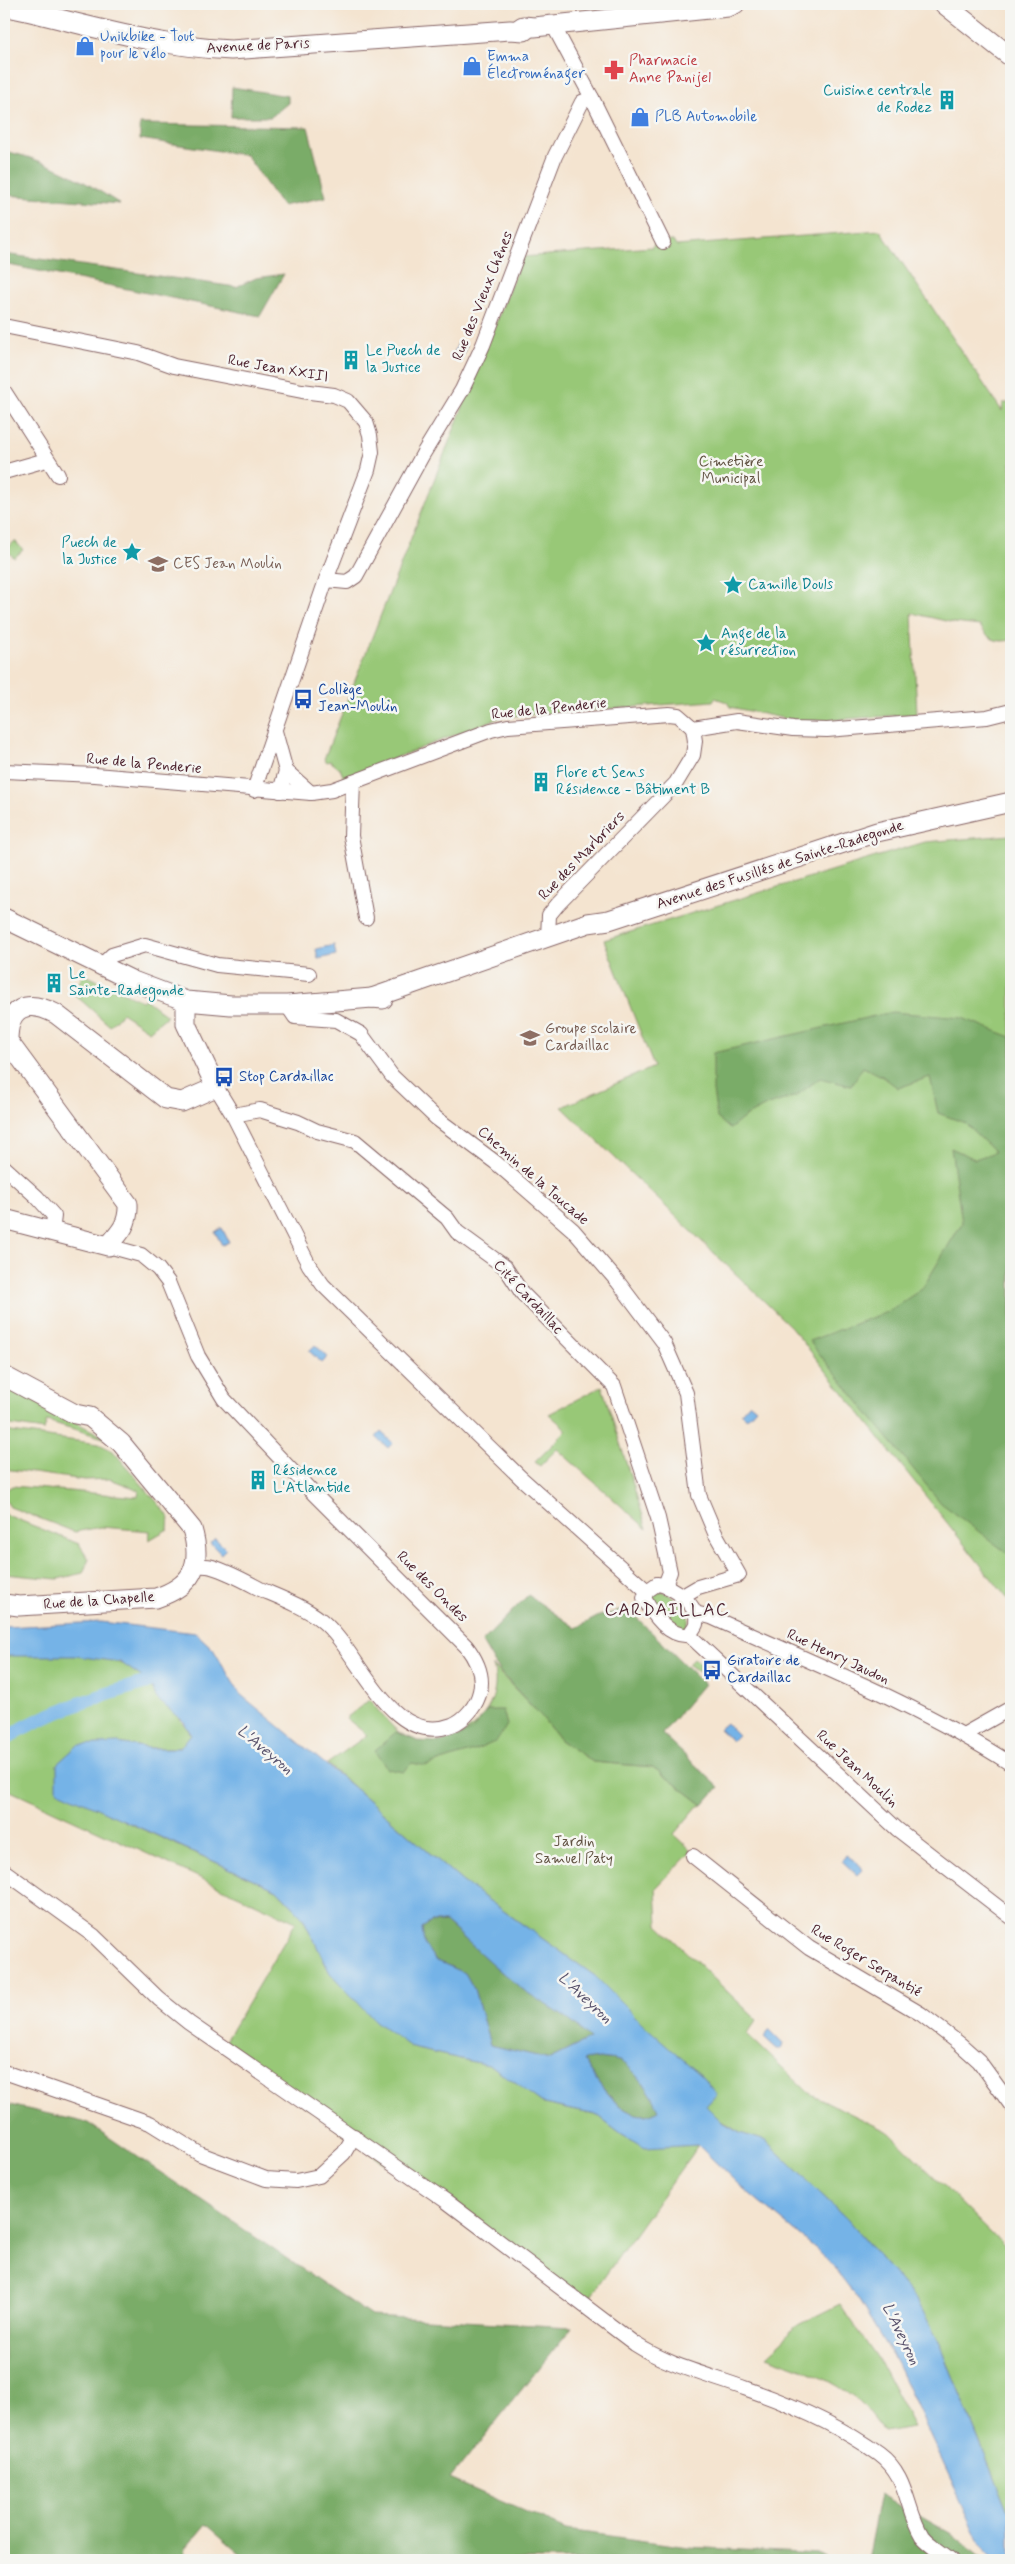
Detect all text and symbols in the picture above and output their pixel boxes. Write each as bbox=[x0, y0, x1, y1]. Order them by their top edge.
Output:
place label: Unikbike - Tout pour le vélo bbox=[100, 27, 195, 64]
street label: Avenue de Paris bbox=[206, 33, 311, 59]
shop icon: Unikbike - Tout pour le vélo bbox=[74, 35, 96, 57]
place label: Emma Électroménager bbox=[487, 47, 585, 85]
place label: Pharmacie Anne Panijel bbox=[629, 51, 711, 88]
shop icon: Emma Électroménager bbox=[461, 55, 483, 77]
pharmacy icon: Pharmacie Anne Panijel bbox=[603, 59, 625, 81]
place label: Cuisine centrale de Rodez bbox=[823, 81, 932, 118]
building icon: Cuisine centrale de Rodez bbox=[936, 89, 958, 111]
shop icon: PLB Automobile bbox=[629, 106, 651, 128]
place label: PLB Automobile bbox=[655, 107, 757, 127]
street label: Rue des Vieux Chênes bbox=[448, 228, 518, 364]
place label: Le Puech de la Justice bbox=[366, 341, 441, 378]
building icon: Le Puech de la Justice bbox=[340, 349, 362, 371]
street label: Rue Jean XXIII bbox=[226, 350, 330, 388]
park label: Cimetière Municipal bbox=[699, 452, 763, 489]
place label: Puech de la Justice bbox=[61, 533, 117, 570]
place icon: Puech de la Justice bbox=[121, 541, 143, 563]
school or university icon: CES Jean Moulin bbox=[147, 553, 169, 575]
place label: CES Jean Moulin bbox=[173, 554, 282, 574]
place icon: Camille Douls bbox=[722, 574, 744, 596]
place label: Camille Douls bbox=[748, 575, 833, 595]
place label: Ange de la résurrection bbox=[721, 624, 796, 661]
place icon: Ange de la résurrection bbox=[695, 632, 717, 654]
place label: Collège Jean-Moulin bbox=[318, 680, 398, 717]
bus stop icon: Collège Jean-Moulin bbox=[292, 688, 314, 710]
street label: Rue de la Penderie bbox=[490, 693, 608, 725]
street label: Rue de la Penderie bbox=[86, 749, 203, 779]
place label: Flore et Sens Résidence - Bâtiment B bbox=[556, 763, 710, 800]
building icon: Flore et Sens Résidence - Bâtiment B bbox=[530, 771, 552, 793]
street label: Rue des Marbriers bbox=[534, 807, 630, 905]
street label: Avenue des Fusillés de Sainte-Radegonde bbox=[654, 815, 906, 915]
place label: Le Sainte-Radegonde bbox=[69, 964, 184, 1002]
building icon: Le Sainte-Radegonde bbox=[43, 972, 65, 994]
place label: Groupe scolaire Cardaillac bbox=[545, 1019, 637, 1056]
school or university icon: Groupe scolaire Cardaillac bbox=[519, 1027, 541, 1049]
bus stop icon: Stop Cardaillac bbox=[213, 1066, 235, 1088]
place label: Stop Cardaillac bbox=[239, 1067, 334, 1087]
street label: Chemin de la Toucade bbox=[473, 1122, 593, 1230]
street label: Cité Cardaillac bbox=[489, 1256, 568, 1338]
place label: Résidence L'Atlantide bbox=[273, 1461, 351, 1498]
building icon: Résidence L'Atlantide bbox=[247, 1469, 269, 1491]
street label: Rue des Ondes bbox=[392, 1547, 472, 1627]
street label: Rue de la Chapelle bbox=[43, 1587, 155, 1615]
district label: CARDAILLAC bbox=[605, 1598, 729, 1622]
street label: Rue Henry Jaudon bbox=[783, 1624, 893, 1690]
place label: Giratoire de Cardaillac bbox=[727, 1651, 800, 1688]
bus stop icon: Giratoire de Cardaillac bbox=[701, 1659, 723, 1681]
water label: L'Aveyron bbox=[233, 1720, 297, 1780]
street label: Rue Jean Moulin bbox=[812, 1726, 902, 1812]
park label: Jardin Samuel Paty bbox=[535, 1832, 613, 1869]
street label: Rue Roger Serpantié bbox=[806, 1920, 925, 2003]
water label: L'Aveyron bbox=[553, 1968, 617, 2028]
water label: L'Aveyron bbox=[877, 2299, 925, 2369]

